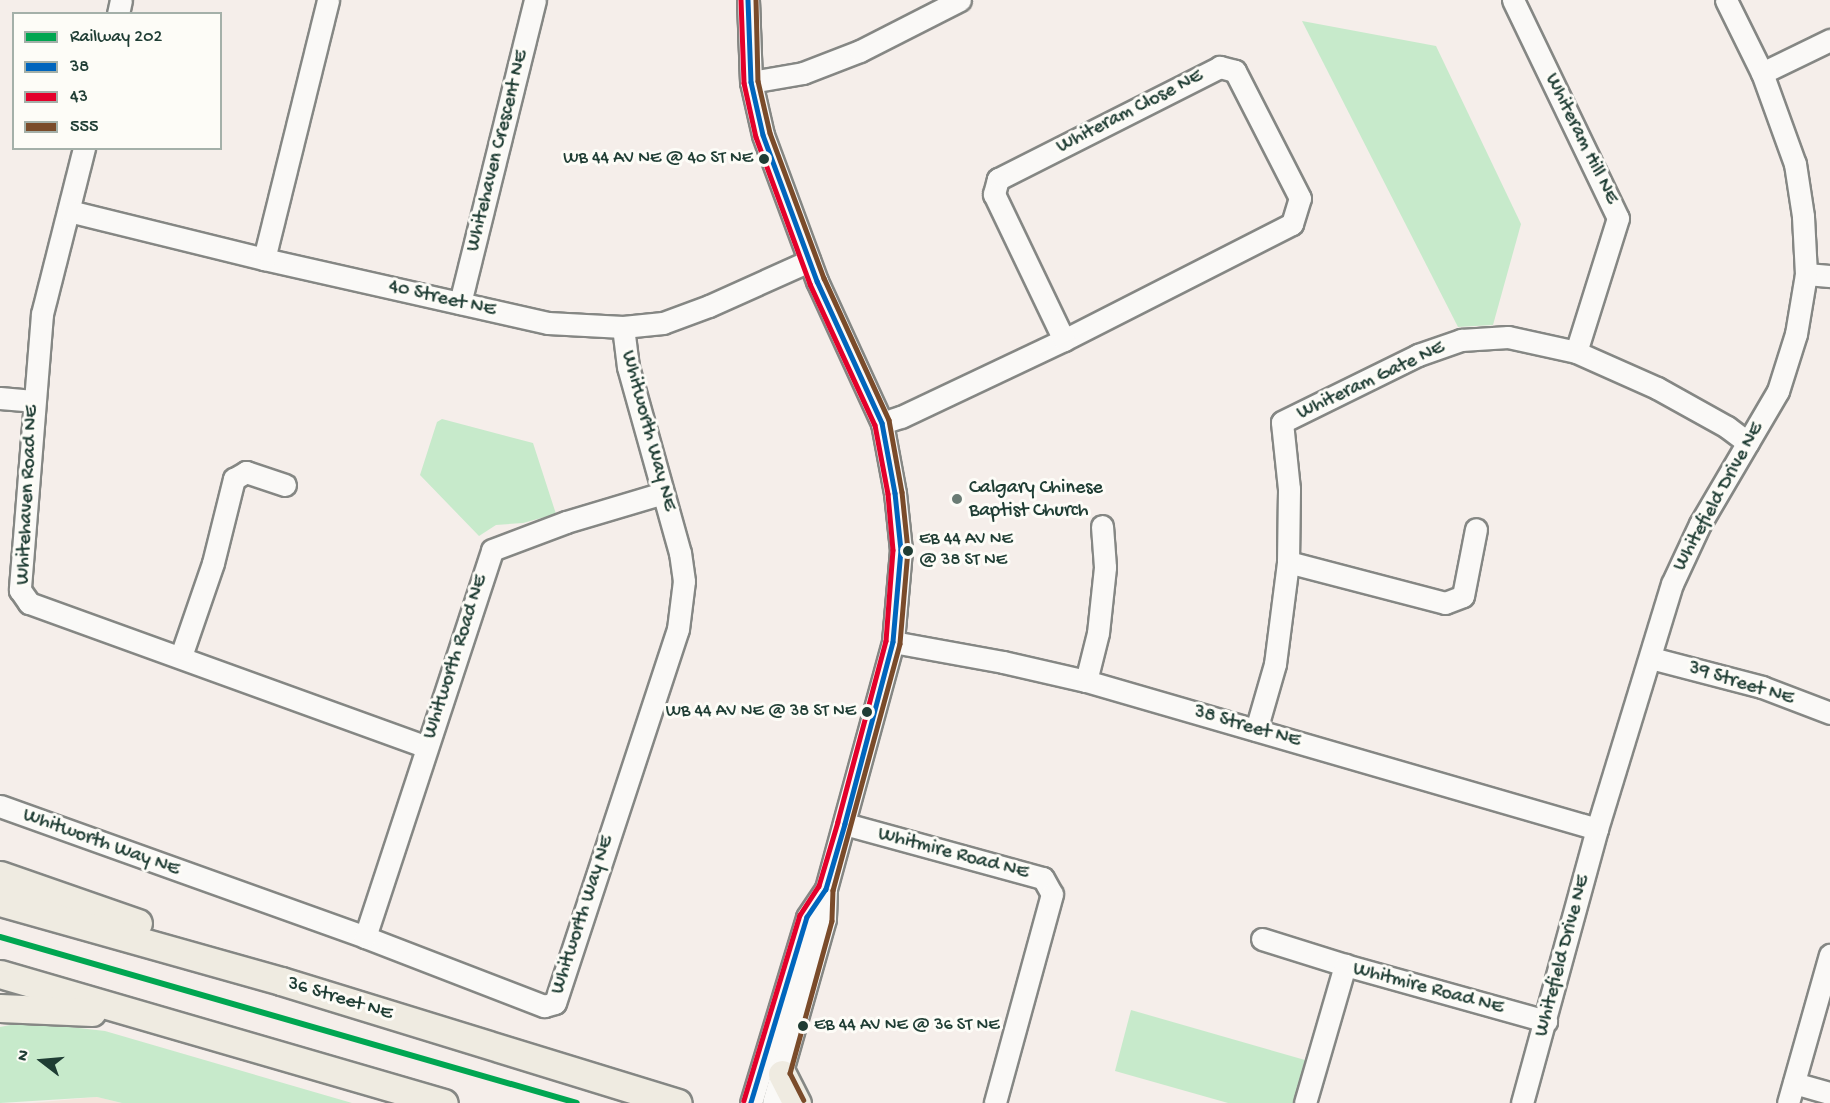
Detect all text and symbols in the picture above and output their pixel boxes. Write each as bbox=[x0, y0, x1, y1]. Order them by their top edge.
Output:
legend bbox=[12, 12, 222, 150]
text: Railway 202 bbox=[70, 27, 162, 48]
street label: Whitehaven Crescent NE bbox=[461, 48, 535, 254]
text: 38 bbox=[70, 57, 89, 78]
street label: Whiteram Close NE bbox=[1053, 65, 1207, 159]
street label: Whiteram Hill NE bbox=[1539, 70, 1623, 208]
text: 43 bbox=[70, 87, 88, 108]
text: 555 bbox=[70, 117, 98, 138]
place label: WB 44 AV NE @ 40 ST NE bbox=[563, 148, 753, 170]
marker: WB 44 AV NE @ 40 ST NE bbox=[758, 153, 770, 165]
street label: 40 Street NE bbox=[386, 275, 498, 323]
street label: Whiteram Gate NE bbox=[1293, 336, 1449, 426]
street label: Whitworth Way NE bbox=[615, 348, 681, 514]
street label: Whitehaven Road NE bbox=[11, 405, 45, 585]
street label: Whitefield Drive NE bbox=[1668, 419, 1770, 575]
place label: Calgary Chinese Baptist Church bbox=[969, 476, 1103, 523]
marker: Calgary Chinese Baptist Church bbox=[950, 492, 964, 506]
place label: EB 44 AV NE @ 38 ST NE bbox=[919, 530, 1013, 572]
marker: EB 44 AV NE @ 38 ST NE bbox=[902, 545, 914, 557]
street label: Whitworth Road NE bbox=[418, 572, 494, 742]
street label: 39 Street NE bbox=[1686, 657, 1796, 711]
street label: 38 Street NE bbox=[1191, 700, 1303, 754]
place label: WB 44 AV NE @ 38 ST NE bbox=[666, 701, 856, 723]
marker: WB 44 AV NE @ 38 ST NE bbox=[861, 706, 873, 718]
street label: Whitworth Way NE bbox=[19, 803, 183, 883]
street label: Whitmire Road NE bbox=[875, 822, 1031, 886]
street label: Whitworth Way NE bbox=[546, 833, 620, 997]
street label: Whitefield Drive NE bbox=[1530, 873, 1596, 1039]
street label: Whitmire Road NE bbox=[1350, 957, 1506, 1021]
street label: 36 Street NE bbox=[284, 972, 396, 1026]
place label: EB 44 AV NE @ 36 ST NE bbox=[814, 1015, 999, 1037]
marker: EB 44 AV NE @ 36 ST NE bbox=[797, 1020, 809, 1032]
north arrow bbox=[12, 1031, 72, 1091]
text: N bbox=[14, 1048, 35, 1064]

